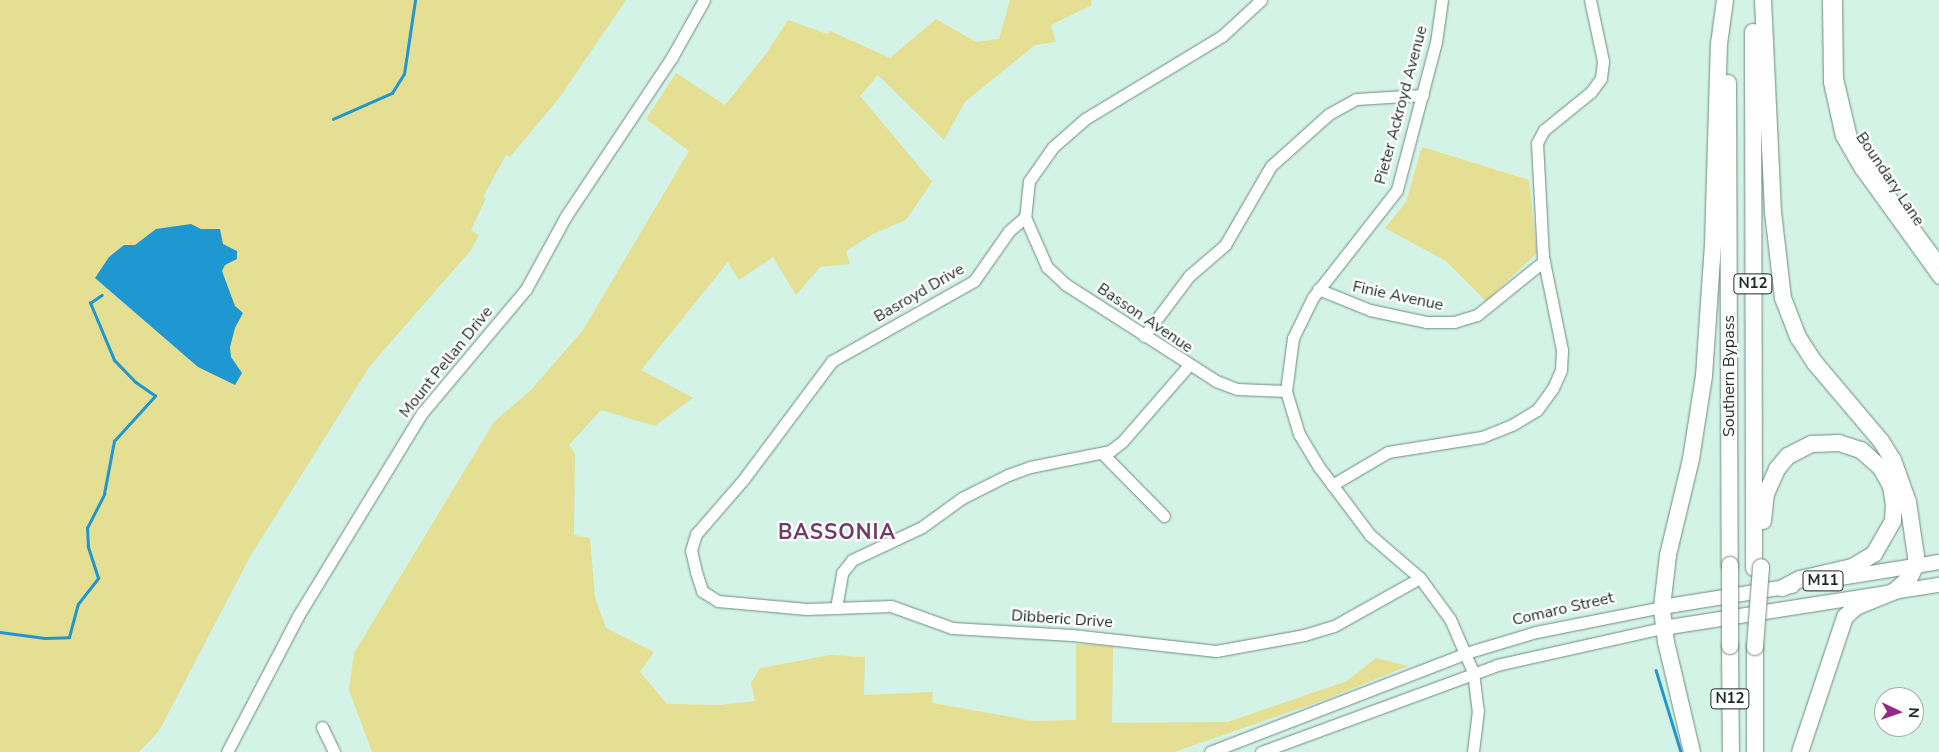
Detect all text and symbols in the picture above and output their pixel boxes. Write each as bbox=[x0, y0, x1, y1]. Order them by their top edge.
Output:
street label: Pieter Ackroyd Avenue bbox=[1371, 23, 1431, 187]
street label: Boundary Lane bbox=[1852, 128, 1928, 230]
street label: Basroyd Drive bbox=[871, 259, 967, 327]
road number: N12 bbox=[1733, 272, 1773, 296]
street label: Finie Avenue bbox=[1351, 277, 1445, 315]
street label: Basson Avenue bbox=[1094, 279, 1196, 357]
street label: Mount Pellan Drive bbox=[395, 302, 497, 422]
street label: Southern Bypass bbox=[1719, 315, 1739, 437]
district label: BASSONIA bbox=[777, 519, 897, 545]
road number: M11 bbox=[1802, 568, 1844, 594]
street label: Comaro Street bbox=[1510, 588, 1616, 630]
street label: Dibberic Drive bbox=[1011, 606, 1113, 632]
road number: N12 bbox=[1710, 686, 1750, 712]
north arrow bbox=[1874, 687, 1924, 737]
text: N bbox=[1904, 707, 1923, 718]

